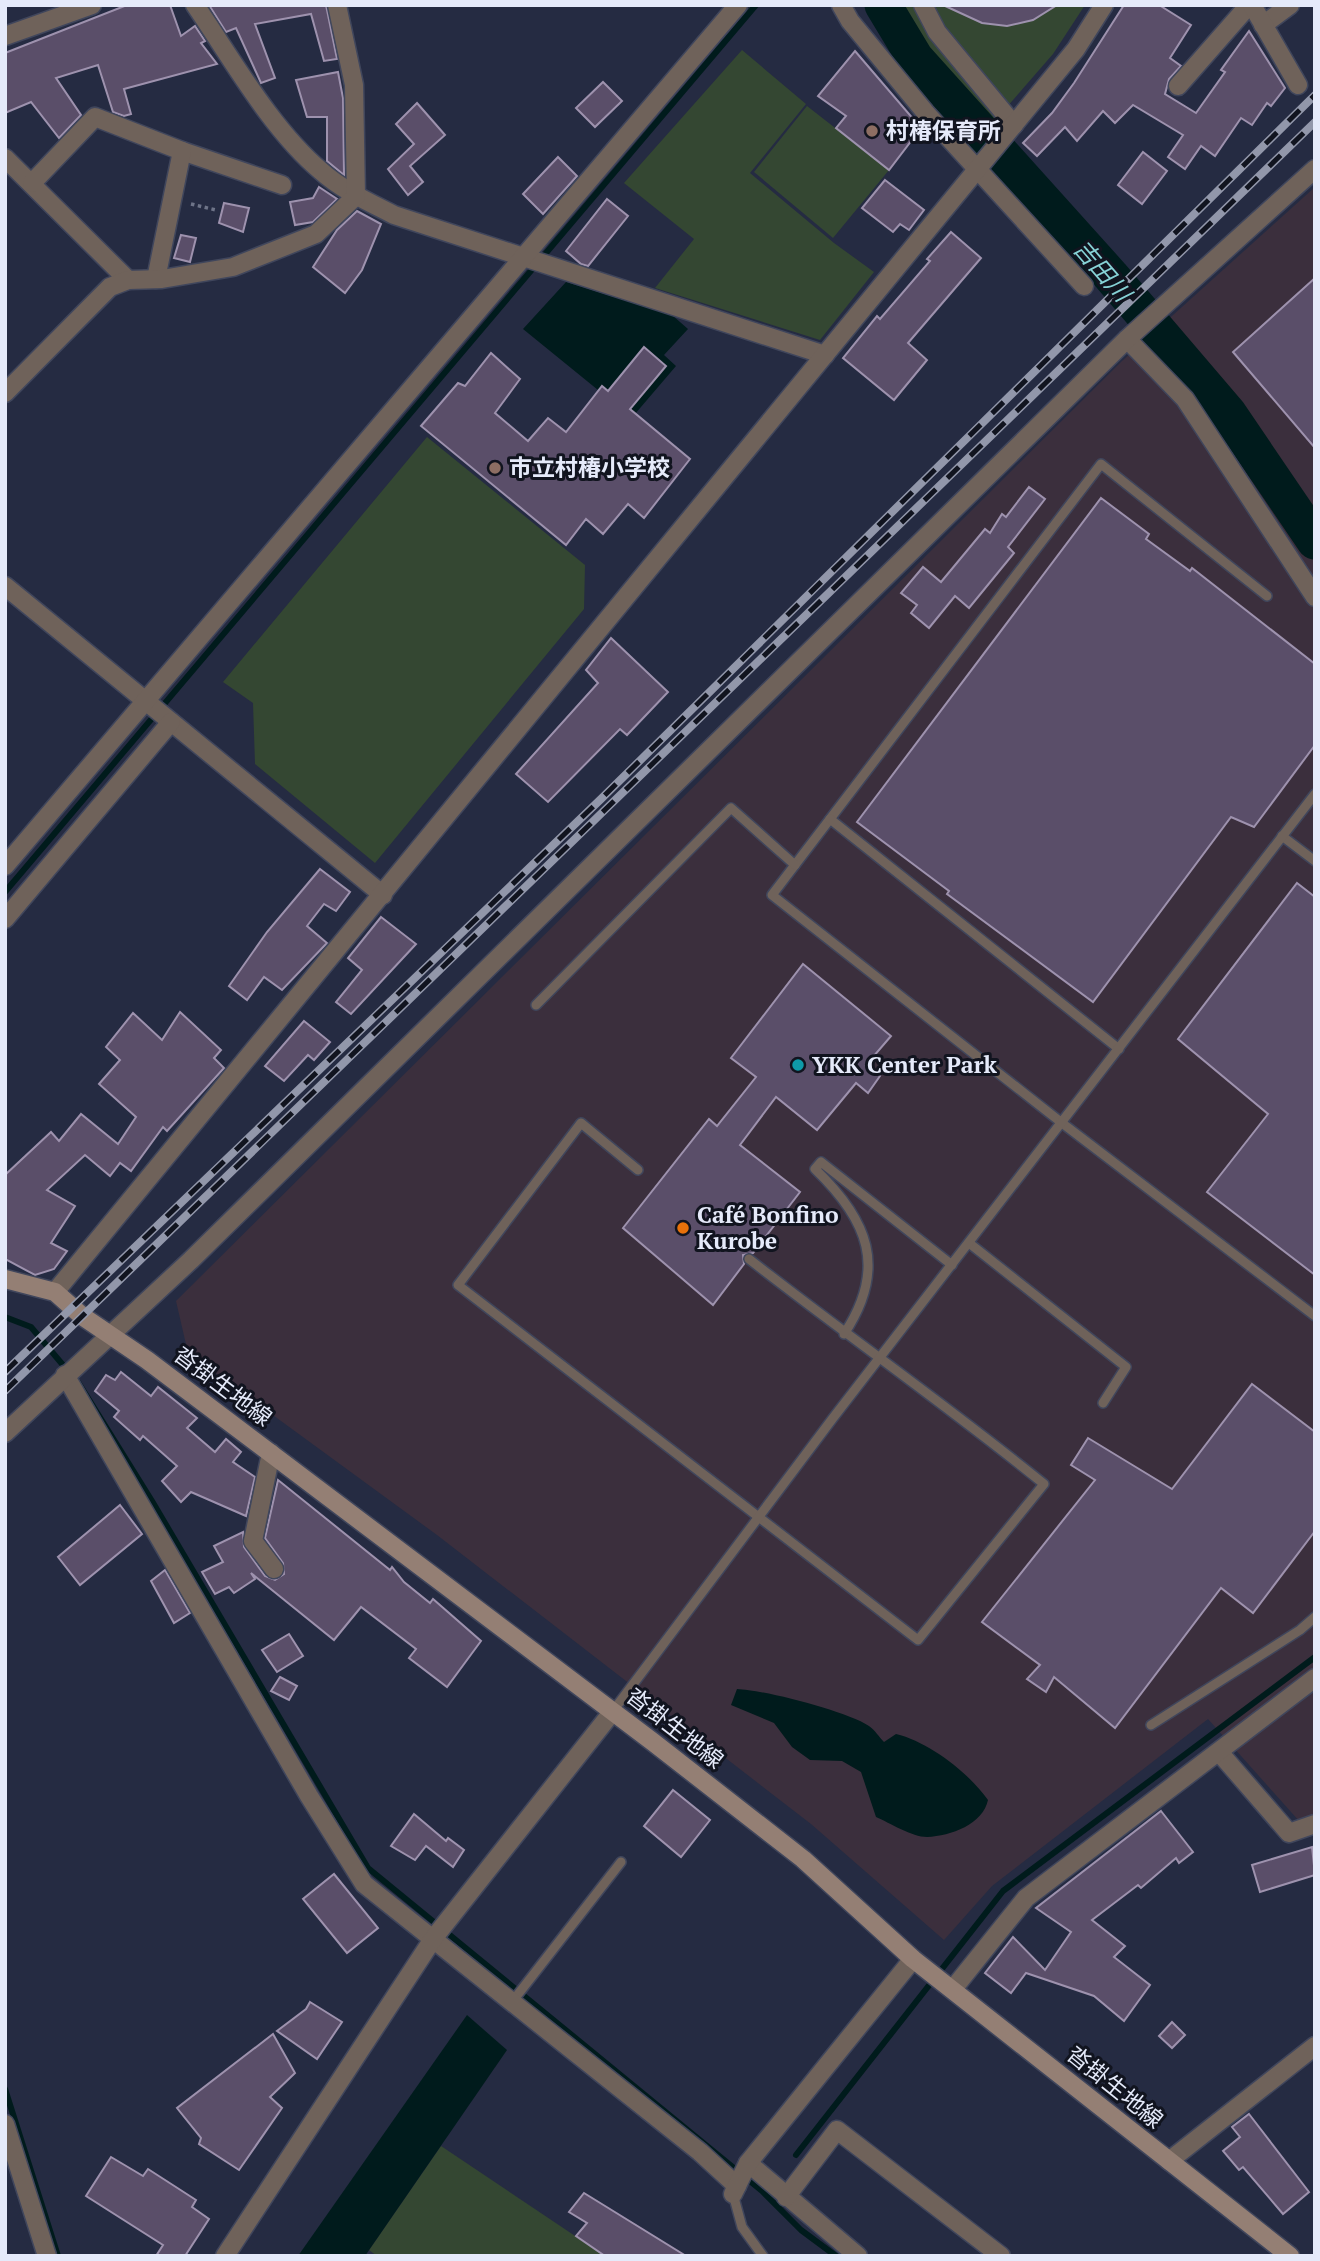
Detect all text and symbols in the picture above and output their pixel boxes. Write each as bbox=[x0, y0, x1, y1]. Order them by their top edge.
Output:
place label: 村椿保育所 bbox=[886, 115, 1001, 146]
marker: 村椿保育所 bbox=[864, 123, 880, 139]
water label: 吉田川 bbox=[1067, 233, 1140, 310]
place label: 市立村椿小学校 bbox=[509, 452, 670, 483]
marker: 市立村椿小学校 bbox=[487, 460, 503, 476]
place label: YKK Center Park bbox=[812, 1049, 998, 1080]
marker: YKK Center Park bbox=[790, 1057, 806, 1073]
place label: Café Bonfino Kurobe bbox=[697, 1199, 839, 1256]
marker: Café Bonfino Kurobe bbox=[675, 1220, 691, 1236]
street label: 沓掛生地線 bbox=[168, 1339, 279, 1433]
street label: 沓掛生地線 bbox=[620, 1680, 730, 1775]
street label: 沓掛生地線 bbox=[1061, 2038, 1170, 2135]

